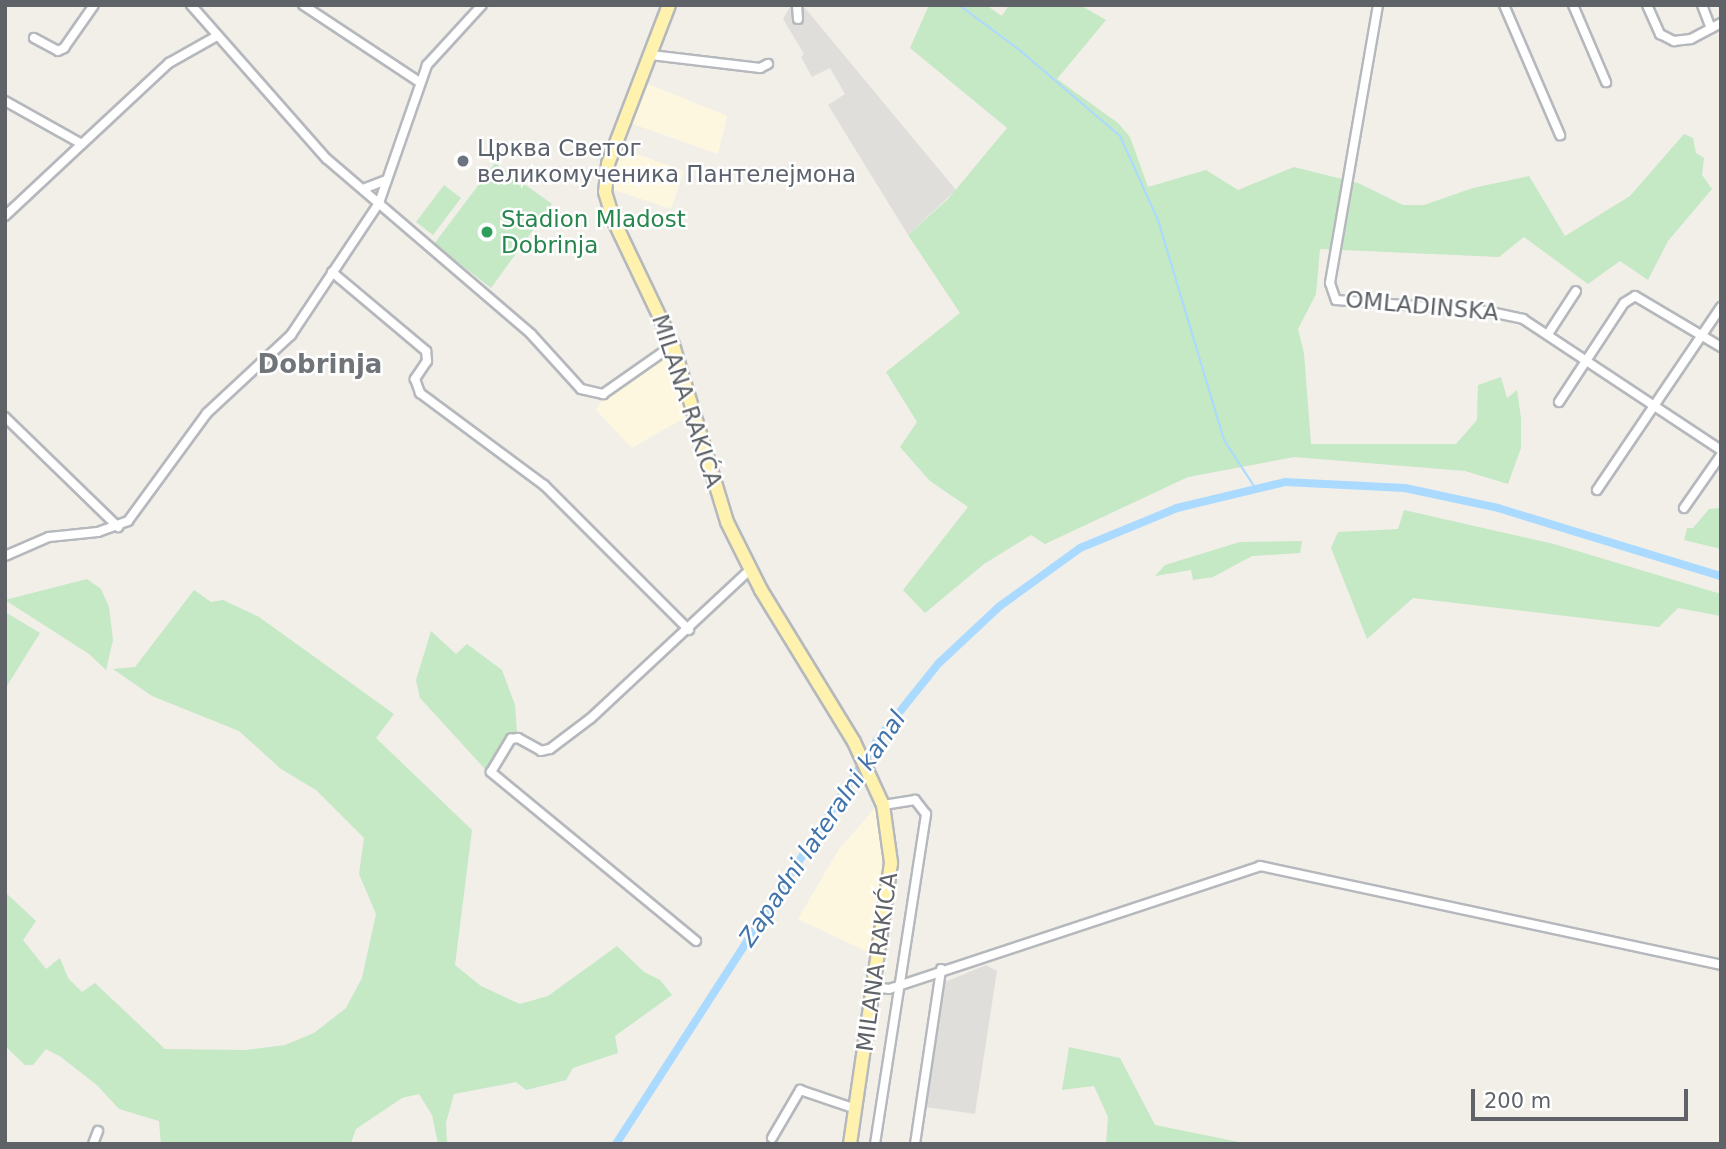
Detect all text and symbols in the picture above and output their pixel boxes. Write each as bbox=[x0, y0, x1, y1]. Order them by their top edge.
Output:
place label: Црква Светог великомученика Пантелејмона bbox=[477, 134, 856, 188]
marker: Црква Светог великомученика Пантелејмона bbox=[455, 153, 471, 169]
place label: Stadion Mladost Dobrinja bbox=[501, 205, 686, 259]
marker: Stadion Mladost Dobrinja bbox=[479, 224, 495, 240]
street label: OMLADINSKA bbox=[1344, 286, 1500, 326]
street label: MILANA RAKIĆA bbox=[646, 311, 728, 491]
district label: Dobrinja bbox=[258, 349, 382, 381]
water label: Zapadni lateralni kanal bbox=[734, 706, 912, 952]
street label: MILANA RAKIĆA bbox=[851, 871, 903, 1053]
scale bar bbox=[1474, 1076, 1691, 1120]
text: 200 m bbox=[1484, 1089, 1551, 1113]

